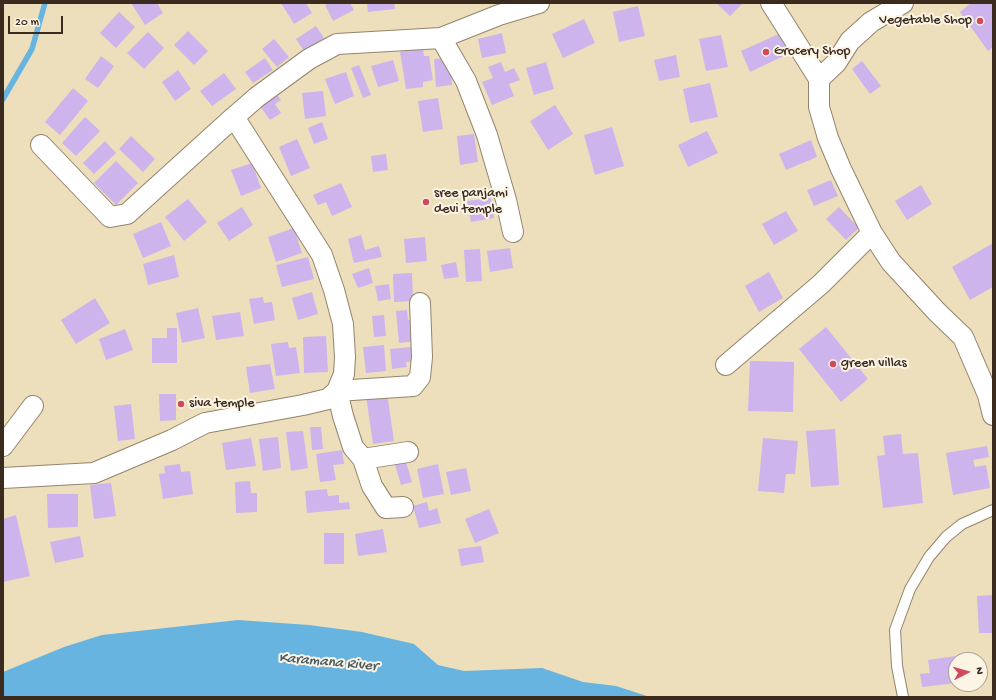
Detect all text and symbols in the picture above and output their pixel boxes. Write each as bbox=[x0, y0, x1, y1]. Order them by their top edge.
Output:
scale bar bbox=[10, 8, 65, 34]
place label: Vegetable Shop bbox=[879, 13, 972, 29]
text: 20 m bbox=[15, 16, 39, 30]
marker: Vegetable Shop bbox=[975, 16, 985, 26]
place label: Grocery Shop bbox=[774, 44, 850, 60]
marker: Grocery Shop bbox=[761, 47, 771, 57]
place label: sree panjami devi temple bbox=[434, 186, 508, 218]
marker: sree panjami devi temple bbox=[421, 197, 431, 207]
place label: green villas bbox=[841, 356, 907, 372]
marker: green villas bbox=[828, 359, 838, 369]
place label: siva temple bbox=[189, 396, 255, 412]
marker: siva temple bbox=[176, 399, 186, 409]
water label: Karamana River bbox=[278, 650, 378, 676]
north arrow bbox=[948, 652, 988, 692]
text: N bbox=[973, 667, 985, 675]

